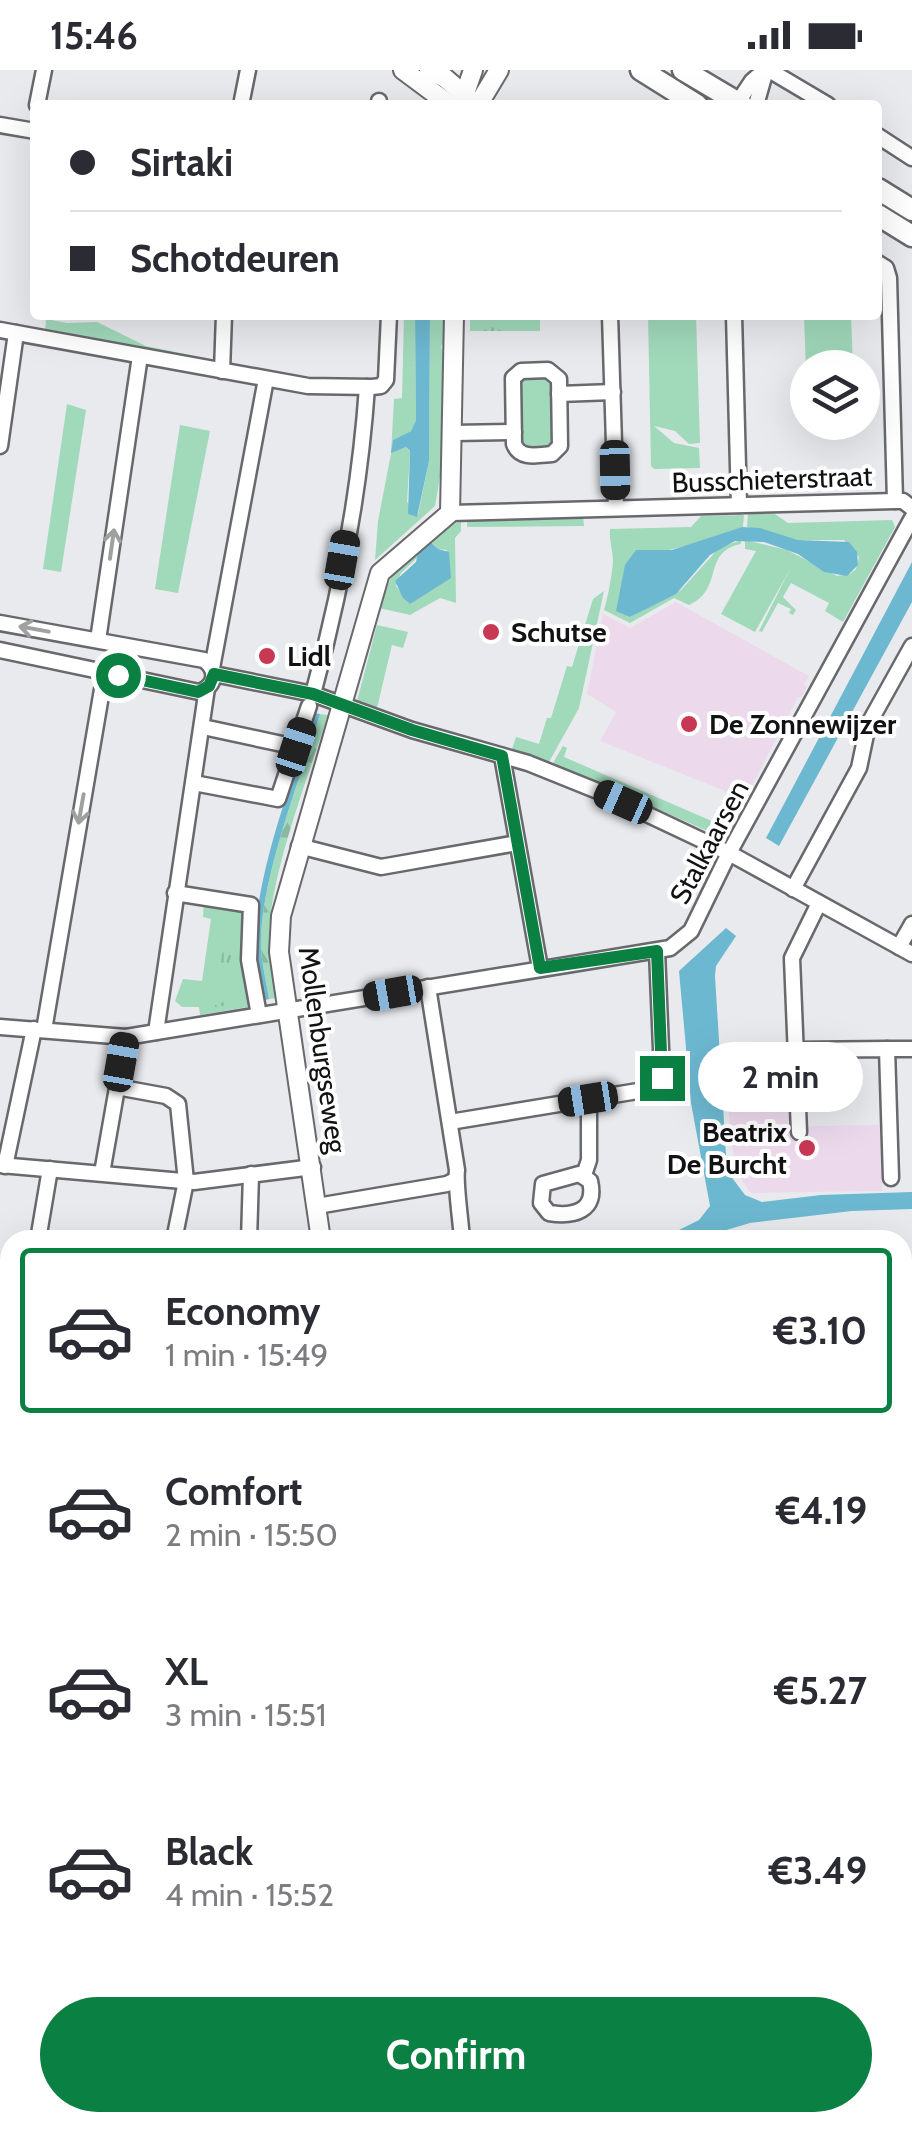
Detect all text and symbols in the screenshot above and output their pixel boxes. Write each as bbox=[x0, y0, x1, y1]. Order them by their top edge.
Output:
text: 15:46 bbox=[50, 12, 138, 59]
text: Sirtaki bbox=[130, 139, 233, 186]
text: Schotdeuren bbox=[130, 235, 340, 282]
map controls bbox=[790, 350, 880, 440]
button: layers bbox=[790, 350, 880, 440]
car bbox=[599, 440, 631, 500]
street label: Busschieterstraat bbox=[671, 459, 873, 499]
one-way arrow bbox=[104, 528, 122, 561]
car bbox=[322, 528, 362, 592]
place label: Schutse bbox=[511, 615, 607, 649]
one-way arrow bbox=[18, 619, 51, 638]
marker: Schutse bbox=[480, 621, 502, 643]
place label: Lidl bbox=[287, 639, 331, 673]
marker: Lidl bbox=[256, 645, 278, 667]
route start bbox=[96, 653, 141, 698]
place label: De Zonnewijzer bbox=[709, 707, 897, 741]
marker: De Zonnewijzer bbox=[678, 713, 700, 735]
car bbox=[272, 714, 320, 780]
street label: Stalkaarsen bbox=[662, 774, 756, 910]
car bbox=[589, 776, 657, 828]
one-way arrow bbox=[71, 792, 90, 825]
street label: Mollenburgseweg bbox=[292, 945, 354, 1156]
car bbox=[361, 973, 425, 1013]
car bbox=[101, 1030, 141, 1094]
callout: 2 min bbox=[697, 1043, 862, 1113]
route end bbox=[640, 1056, 685, 1101]
text: 2 min bbox=[742, 1057, 819, 1096]
car bbox=[556, 1079, 620, 1119]
place label: Beatrix De Burcht bbox=[667, 1115, 787, 1181]
marker: Beatrix De Burcht bbox=[796, 1137, 818, 1159]
icon: car bbox=[45, 1286, 135, 1376]
text: Economy bbox=[165, 1288, 320, 1335]
text: €3.10 bbox=[774, 1307, 867, 1354]
text: 1 min · 15:49 bbox=[165, 1335, 328, 1374]
icon: car bbox=[45, 1466, 135, 1556]
text: Comfort bbox=[165, 1468, 302, 1515]
text: €4.19 bbox=[776, 1487, 867, 1534]
text: 2 min · 15:50 bbox=[165, 1515, 338, 1554]
icon: car bbox=[45, 1646, 135, 1736]
text: XL bbox=[165, 1648, 208, 1695]
text: €5.27 bbox=[774, 1667, 867, 1714]
text: 3 min · 15:51 bbox=[165, 1695, 326, 1734]
icon: car bbox=[45, 1826, 135, 1916]
text: Black bbox=[165, 1828, 253, 1875]
text: €3.49 bbox=[769, 1847, 867, 1894]
text: 4 min · 15:52 bbox=[165, 1875, 334, 1914]
button: Confirm bbox=[40, 1997, 872, 2112]

